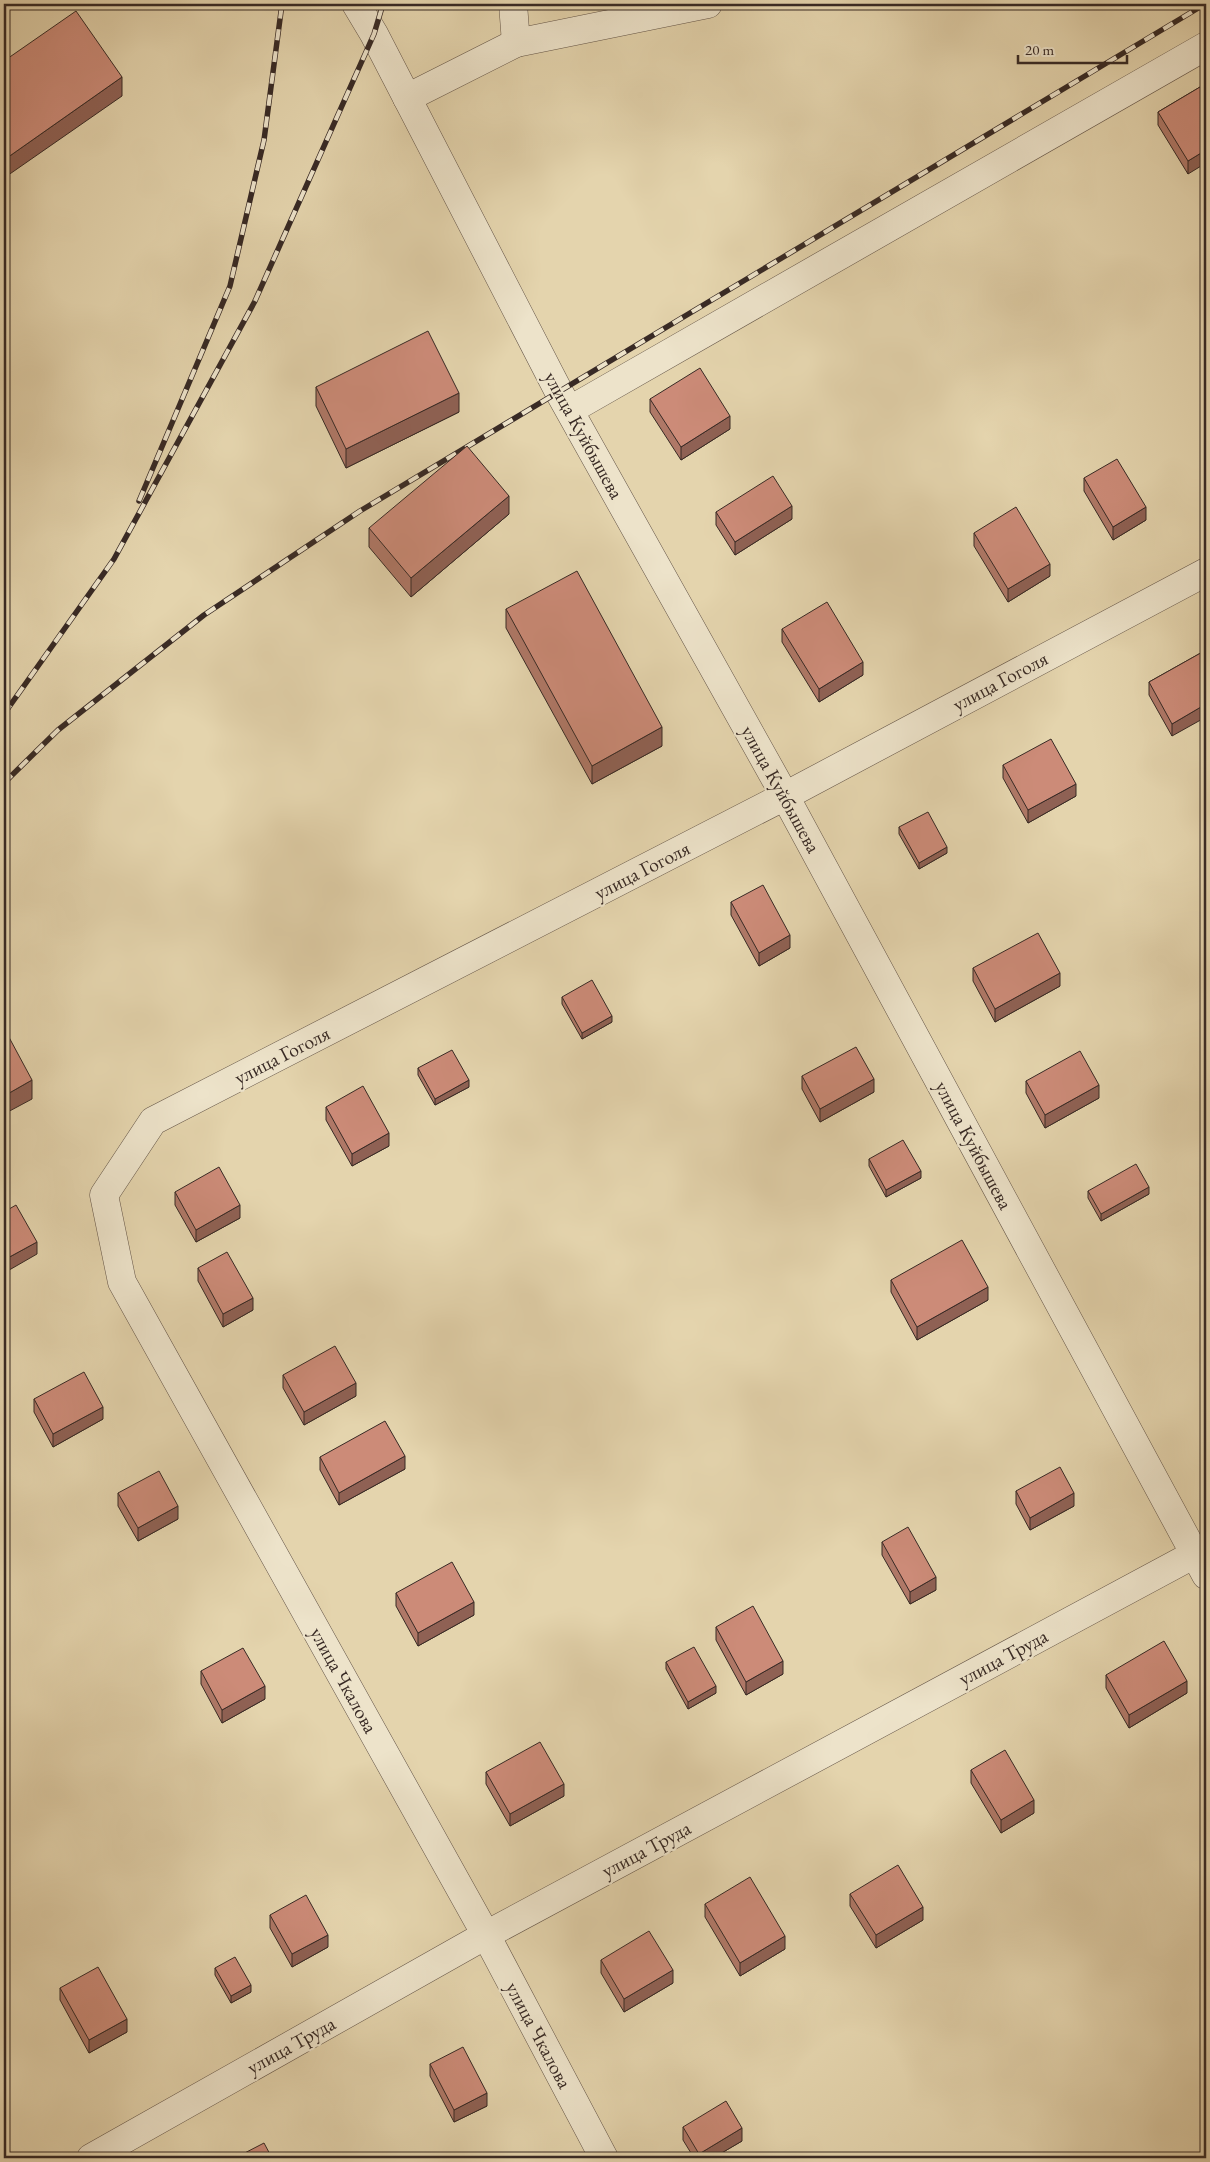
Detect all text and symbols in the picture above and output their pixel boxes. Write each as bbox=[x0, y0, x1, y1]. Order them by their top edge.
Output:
scale bar bbox=[1018, 32, 1126, 64]
text: 20 m bbox=[1025, 40, 1054, 59]
street label: улица Куйбышева bbox=[538, 366, 630, 504]
street label: улица Гоголя bbox=[948, 645, 1052, 717]
street label: улица Куйбышева bbox=[735, 720, 827, 858]
street label: улица Гоголя bbox=[590, 835, 694, 905]
street label: улица Гоголя bbox=[230, 1020, 334, 1090]
street label: улица Куйбышева bbox=[929, 1076, 1019, 1214]
street label: улица Чкалова bbox=[304, 1622, 384, 1738]
street label: улица Труда bbox=[954, 1623, 1052, 1691]
street label: улица Труда bbox=[597, 1815, 695, 1883]
street label: улица Чкалова bbox=[500, 1977, 578, 2093]
street label: улица Труда bbox=[242, 2010, 340, 2080]

